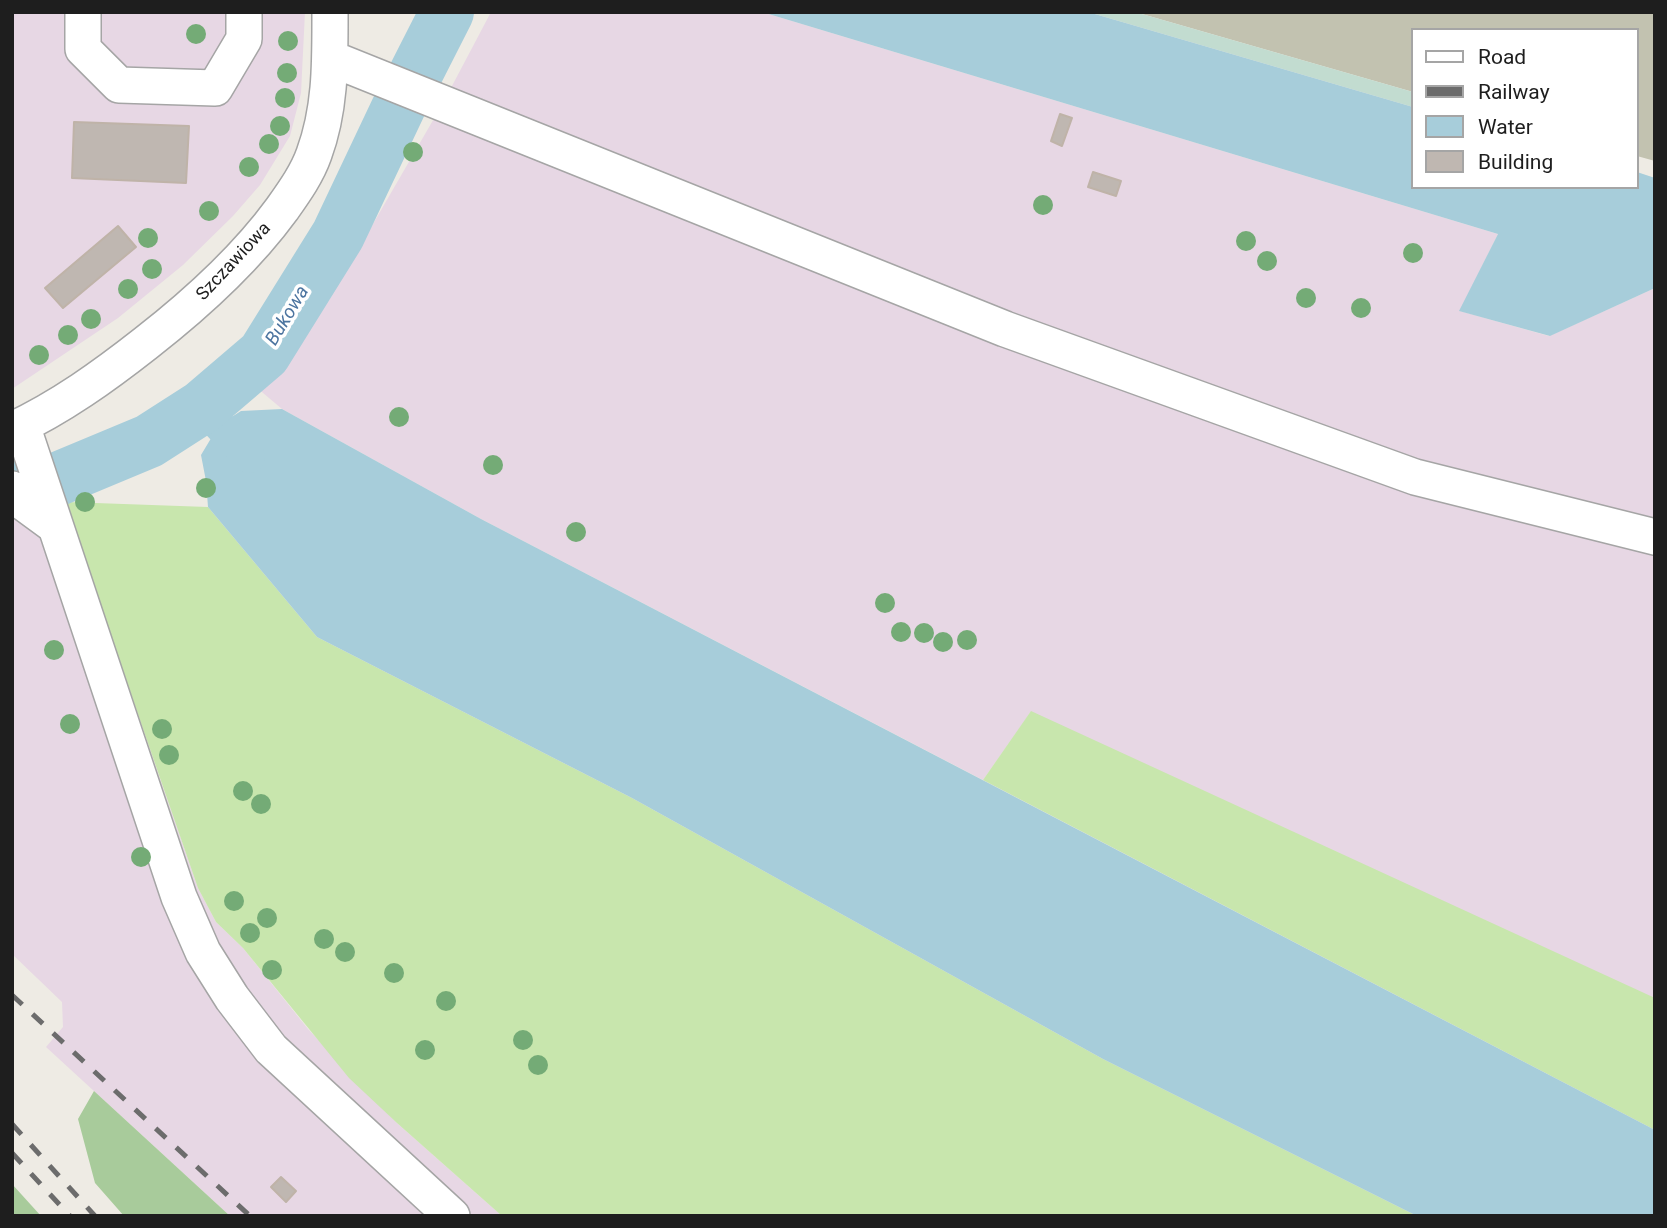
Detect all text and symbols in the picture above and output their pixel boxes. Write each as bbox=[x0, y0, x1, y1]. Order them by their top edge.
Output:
legend bbox=[1412, 28, 1639, 189]
text: Road bbox=[1478, 45, 1526, 69]
text: Railway bbox=[1478, 80, 1550, 104]
text: Water bbox=[1478, 115, 1533, 139]
text: Building bbox=[1478, 150, 1553, 174]
street label: Szczawiowa bbox=[192, 218, 276, 306]
water label: Bukowa bbox=[261, 282, 315, 350]

